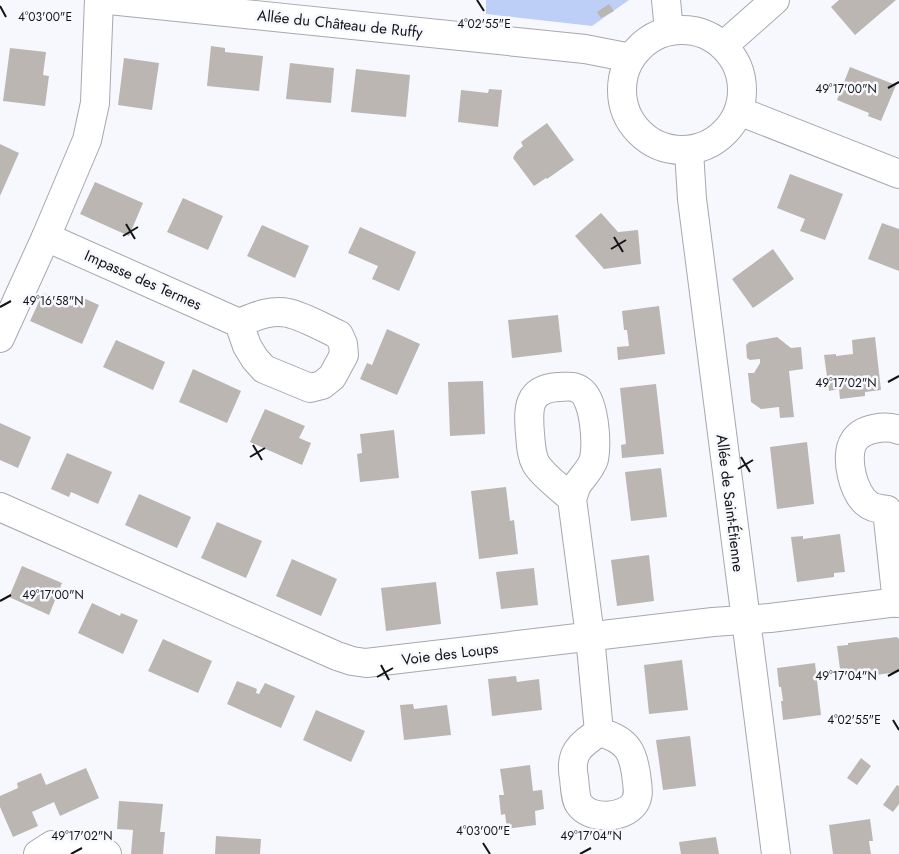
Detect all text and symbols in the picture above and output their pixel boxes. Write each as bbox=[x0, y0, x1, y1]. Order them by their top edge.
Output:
street label: Allée du Château de Ruffy bbox=[256, 4, 424, 44]
text: 4°03'00"E bbox=[18, 8, 72, 26]
text: 4°02'55"E bbox=[457, 15, 511, 33]
text: 49°17'00"N bbox=[815, 80, 877, 98]
street label: Impasse des Termes bbox=[81, 244, 205, 316]
text: 49°16'58"N bbox=[22, 292, 84, 310]
text: 49°17'02"N bbox=[815, 374, 877, 392]
street label: Allée de Saint-Étienne bbox=[711, 433, 749, 573]
text: 49°17'00"N bbox=[22, 586, 84, 604]
street label: Voie des Loups bbox=[400, 637, 500, 671]
text: 49°17'04"N bbox=[815, 667, 877, 685]
text: 4°02'55"E bbox=[827, 711, 881, 729]
text: 4°03'00"E bbox=[456, 822, 510, 840]
text: 49°17'02"N bbox=[51, 827, 113, 845]
text: 49°17'04"N bbox=[560, 827, 622, 845]

